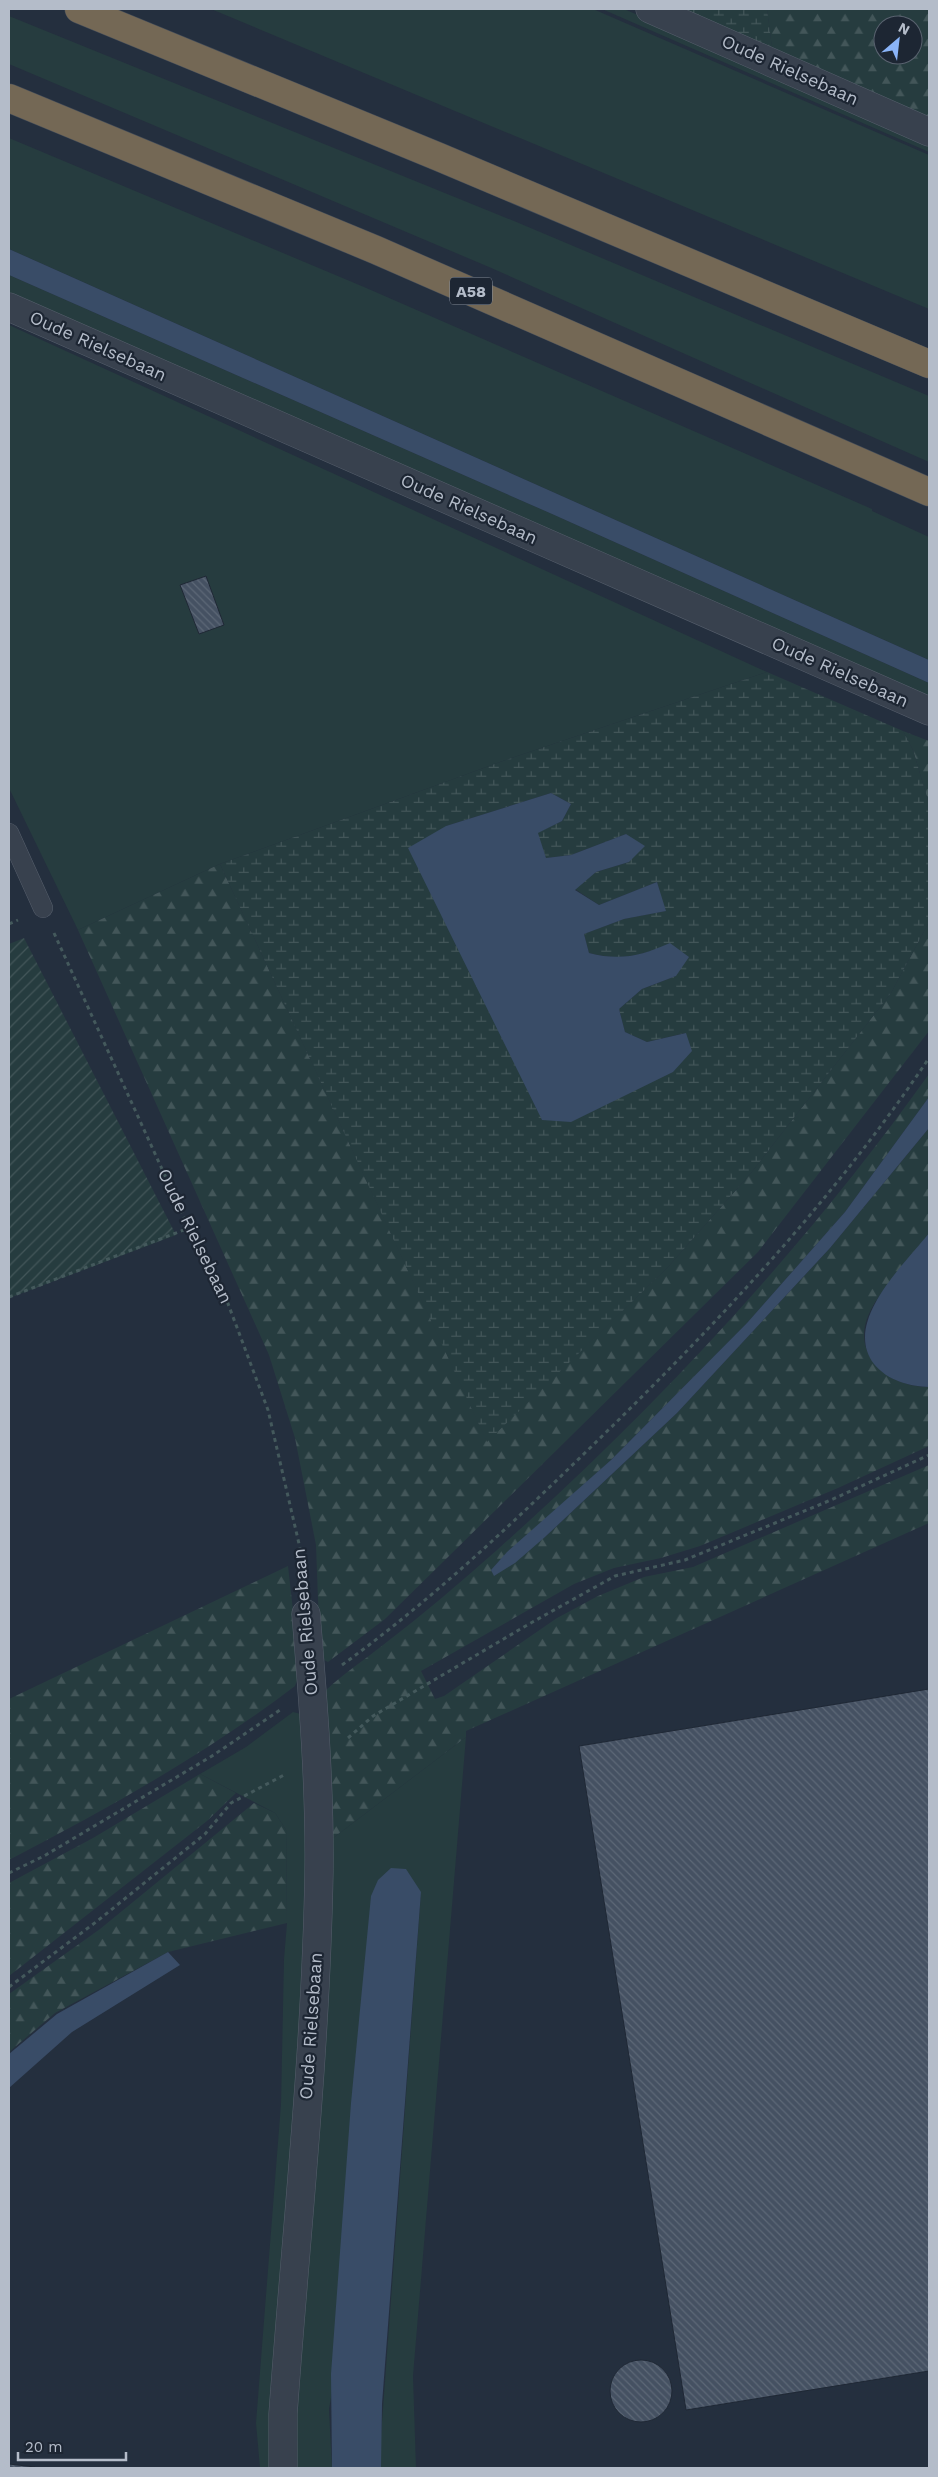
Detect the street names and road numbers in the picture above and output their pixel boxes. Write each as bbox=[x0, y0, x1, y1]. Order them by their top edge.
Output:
street label: Oude Rielsebaan bbox=[719, 30, 862, 109]
road number: A58 bbox=[450, 278, 492, 304]
street label: Oude Rielsebaan bbox=[27, 306, 170, 385]
street label: Oude Rielsebaan bbox=[398, 469, 541, 548]
street label: Oude Rielsebaan bbox=[769, 632, 912, 711]
street label: Oude Rielsebaan bbox=[154, 1165, 237, 1307]
street label: Oude Rielsebaan bbox=[288, 1548, 321, 1696]
street label: Oude Rielsebaan bbox=[295, 1952, 326, 2100]

